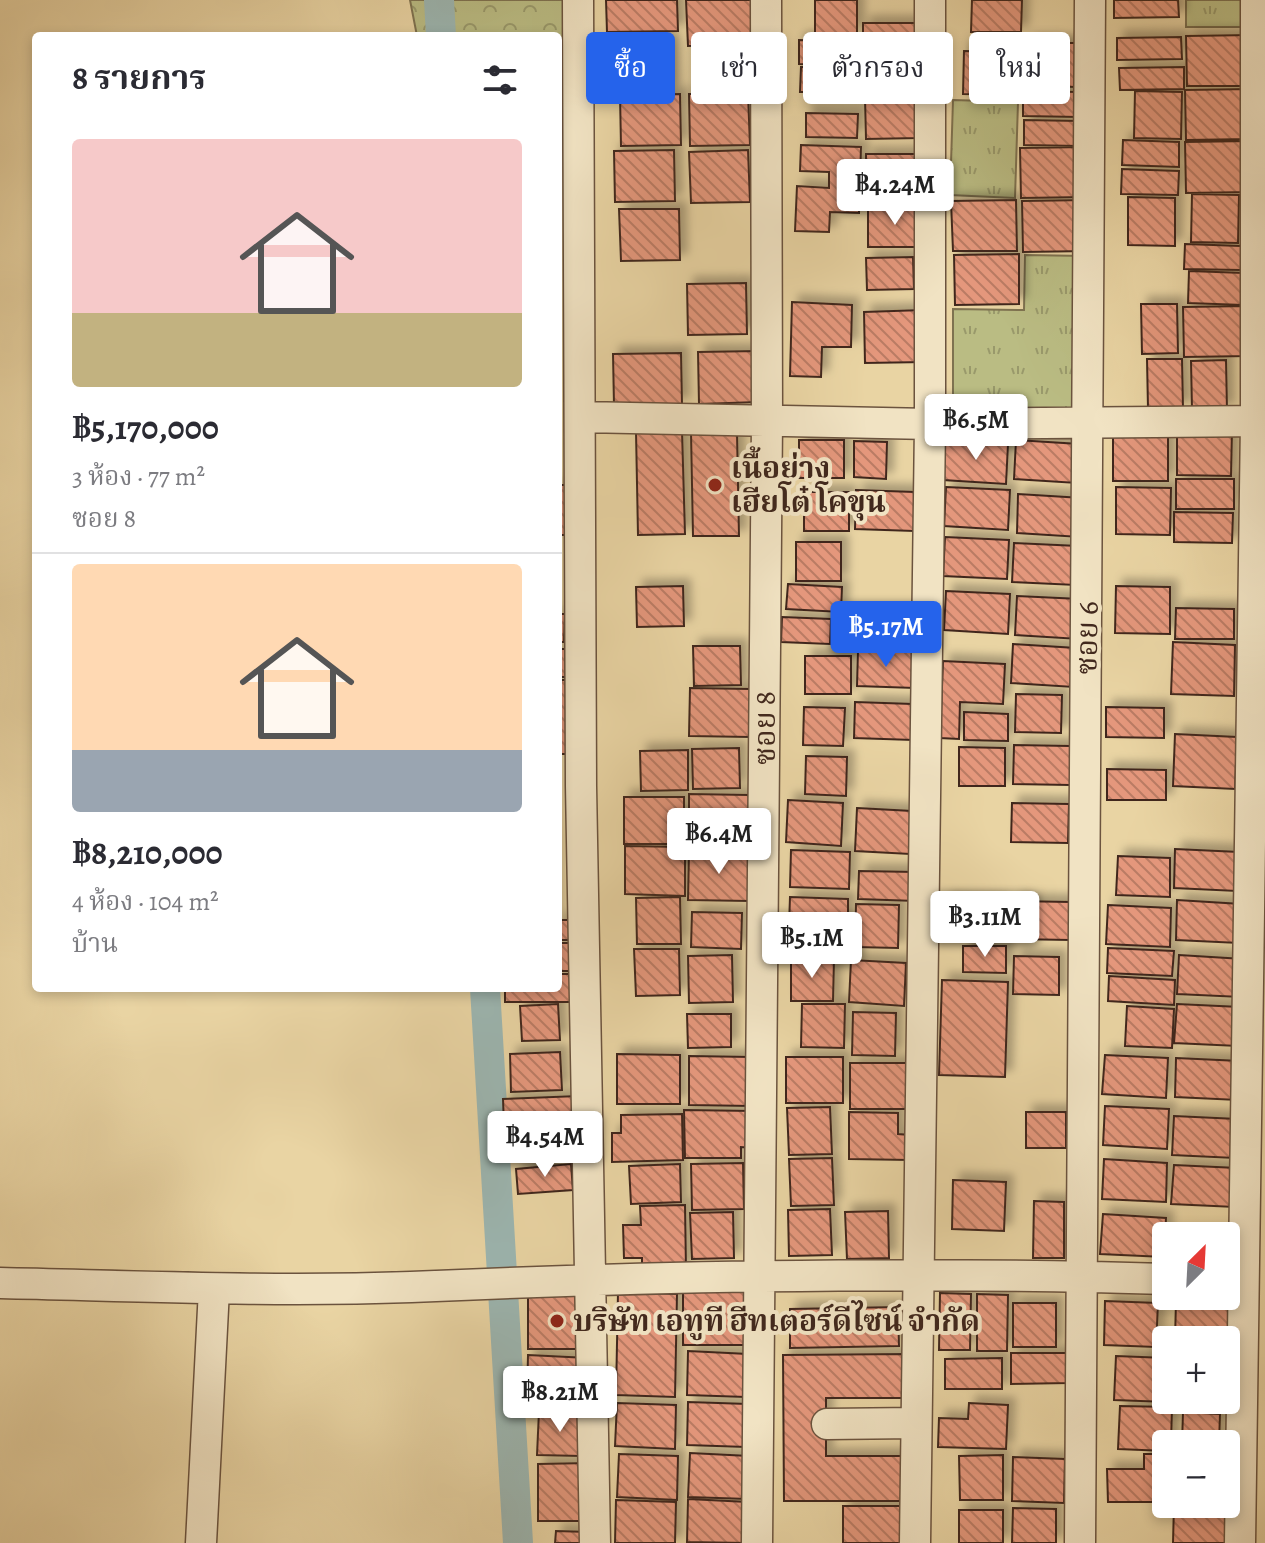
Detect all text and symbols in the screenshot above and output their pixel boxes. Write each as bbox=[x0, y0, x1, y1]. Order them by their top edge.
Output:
chip: ซื้อ bbox=[586, 32, 675, 104]
chip: เช่า bbox=[691, 32, 787, 104]
chip: ตัวกรอง bbox=[803, 32, 953, 104]
chip: ใหม่ bbox=[969, 32, 1070, 104]
text: 8 รายการ bbox=[72, 54, 206, 101]
icon: filters bbox=[478, 58, 522, 102]
pin: ฿4.24M bbox=[830, 159, 960, 227]
text: ฿4.24M bbox=[855, 167, 935, 202]
icon: home bbox=[225, 191, 369, 335]
pin: ฿6.5M bbox=[920, 394, 1032, 462]
text: ฿6.5M bbox=[943, 402, 1009, 437]
text: ฿5,170,000 bbox=[72, 404, 219, 451]
place label: เนื้อย่าง เฮียโต๋ โคขุน bbox=[731, 446, 886, 522]
text: 3 ห้อง · 77 m² bbox=[72, 459, 205, 494]
marker: เนื้อย่าง เฮียโต๋ โคขุน bbox=[706, 476, 724, 494]
text: ซอย 8 bbox=[72, 501, 136, 536]
pin: ฿5.17M bbox=[821, 601, 951, 669]
street label: ซอย 6 bbox=[1066, 601, 1108, 675]
text: ฿5.17M bbox=[848, 609, 924, 644]
icon: home bbox=[225, 616, 369, 760]
street label: ซอย 8 bbox=[745, 691, 785, 765]
pin: ฿6.4M bbox=[663, 808, 775, 876]
text: ฿6.4M bbox=[685, 816, 753, 851]
text: ฿8,210,000 bbox=[72, 829, 223, 876]
text: 4 ห้อง · 104 m² bbox=[72, 884, 219, 919]
pin: ฿3.11M bbox=[920, 891, 1050, 959]
text: ฿3.11M bbox=[948, 899, 1022, 934]
pin: ฿5.1M bbox=[756, 912, 868, 980]
text: ฿5.1M bbox=[780, 920, 844, 955]
text: บ้าน bbox=[72, 926, 118, 961]
pin: ฿4.54M bbox=[480, 1111, 610, 1179]
text: ฿4.54M bbox=[505, 1119, 585, 1154]
north arrow bbox=[1152, 1222, 1240, 1310]
map controls bbox=[1152, 1222, 1240, 1518]
place label: บริษัท เอทูที ฮีทเตอร์ดีไซน์ จำกัด bbox=[573, 1300, 980, 1341]
marker: บริษัท เอทูที ฮีทเตอร์ดีไซน์ จำกัด bbox=[548, 1312, 566, 1330]
button: + bbox=[1152, 1326, 1240, 1414]
pin: ฿8.21M bbox=[495, 1366, 625, 1434]
text: ฿8.21M bbox=[521, 1374, 599, 1409]
button: − bbox=[1152, 1430, 1240, 1518]

